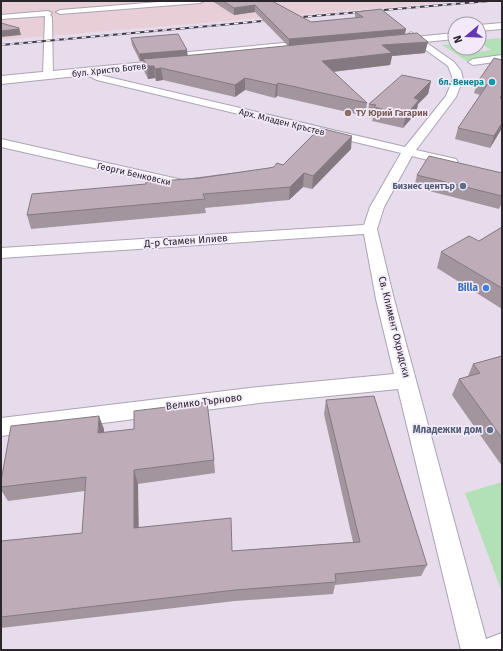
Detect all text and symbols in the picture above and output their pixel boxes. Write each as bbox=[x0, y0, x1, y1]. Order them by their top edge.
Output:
north arrow bbox=[447, 16, 487, 56]
text: N bbox=[451, 34, 465, 45]
street label: бул. Христо Ботев bbox=[71, 61, 147, 79]
place label: бл. Венера bbox=[439, 77, 484, 87]
marker: бл. Венера bbox=[487, 77, 497, 87]
street label: Арх. Младен Кръстев bbox=[238, 107, 326, 137]
marker: ТУ Юрий Гагарин bbox=[343, 108, 353, 118]
place label: ТУ Юрий Гагарин bbox=[356, 108, 428, 118]
street label: Георги Бенковски bbox=[96, 161, 172, 187]
place label: Бизнес център bbox=[392, 181, 456, 191]
marker: Бизнес център bbox=[458, 181, 468, 191]
street label: Д-р Стамен Илиев bbox=[143, 232, 229, 250]
street label: Св. Климент Охридски bbox=[376, 275, 412, 379]
place label: Billa bbox=[458, 282, 479, 294]
marker: Billa bbox=[481, 283, 491, 293]
street label: Велико Търново bbox=[165, 391, 243, 413]
place label: Младежки дом bbox=[413, 424, 482, 436]
marker: Младежки дом bbox=[485, 425, 495, 435]

